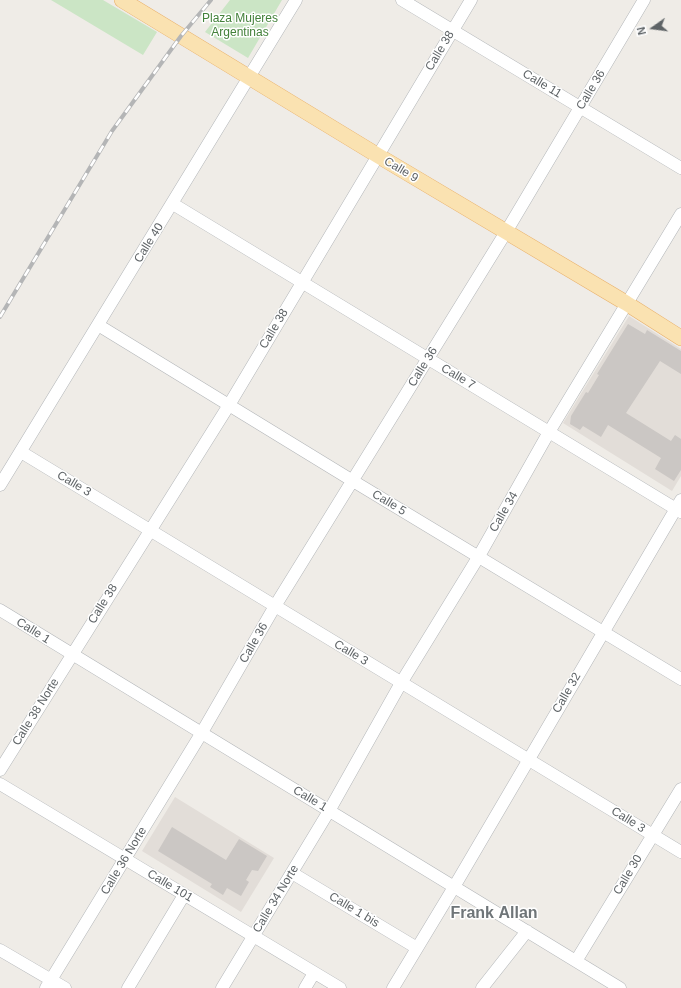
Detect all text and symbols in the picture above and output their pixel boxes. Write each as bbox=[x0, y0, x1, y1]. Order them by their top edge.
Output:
north arrow bbox=[633, 8, 673, 48]
park label: Plaza Mujeres Argentinas bbox=[202, 12, 278, 40]
text: N bbox=[635, 26, 648, 36]
street label: Calle 38 bbox=[422, 28, 458, 74]
street label: Calle 11 bbox=[520, 67, 564, 101]
street label: Calle 36 bbox=[573, 67, 609, 113]
street label: Calle 9 bbox=[381, 154, 421, 186]
street label: Calle 40 bbox=[131, 221, 167, 265]
street label: Calle 38 bbox=[256, 306, 292, 352]
street label: Calle 36 bbox=[405, 345, 441, 389]
street label: Calle 7 bbox=[438, 361, 478, 393]
street label: Calle 3 bbox=[54, 468, 94, 500]
street label: Calle 5 bbox=[369, 487, 409, 519]
street label: Calle 34 bbox=[487, 489, 521, 535]
street label: Calle 38 bbox=[85, 582, 121, 626]
street label: Calle 1 bbox=[13, 615, 53, 647]
street label: Calle 36 bbox=[237, 620, 271, 666]
street label: Calle 3 bbox=[331, 637, 371, 669]
street label: Calle 32 bbox=[550, 670, 584, 716]
street label: Calle 38 Norte bbox=[10, 676, 62, 748]
street label: Calle 1 bbox=[290, 783, 330, 815]
street label: Calle 3 bbox=[608, 804, 648, 836]
street label: Calle 36 Norte bbox=[98, 824, 150, 898]
street label: Calle 30 bbox=[610, 852, 646, 898]
street label: Calle 34 Norte bbox=[250, 862, 302, 936]
street label: Calle 101 bbox=[145, 867, 195, 905]
street label: Calle 1 bis bbox=[326, 889, 382, 931]
district label: Frank Allan bbox=[450, 904, 538, 924]

